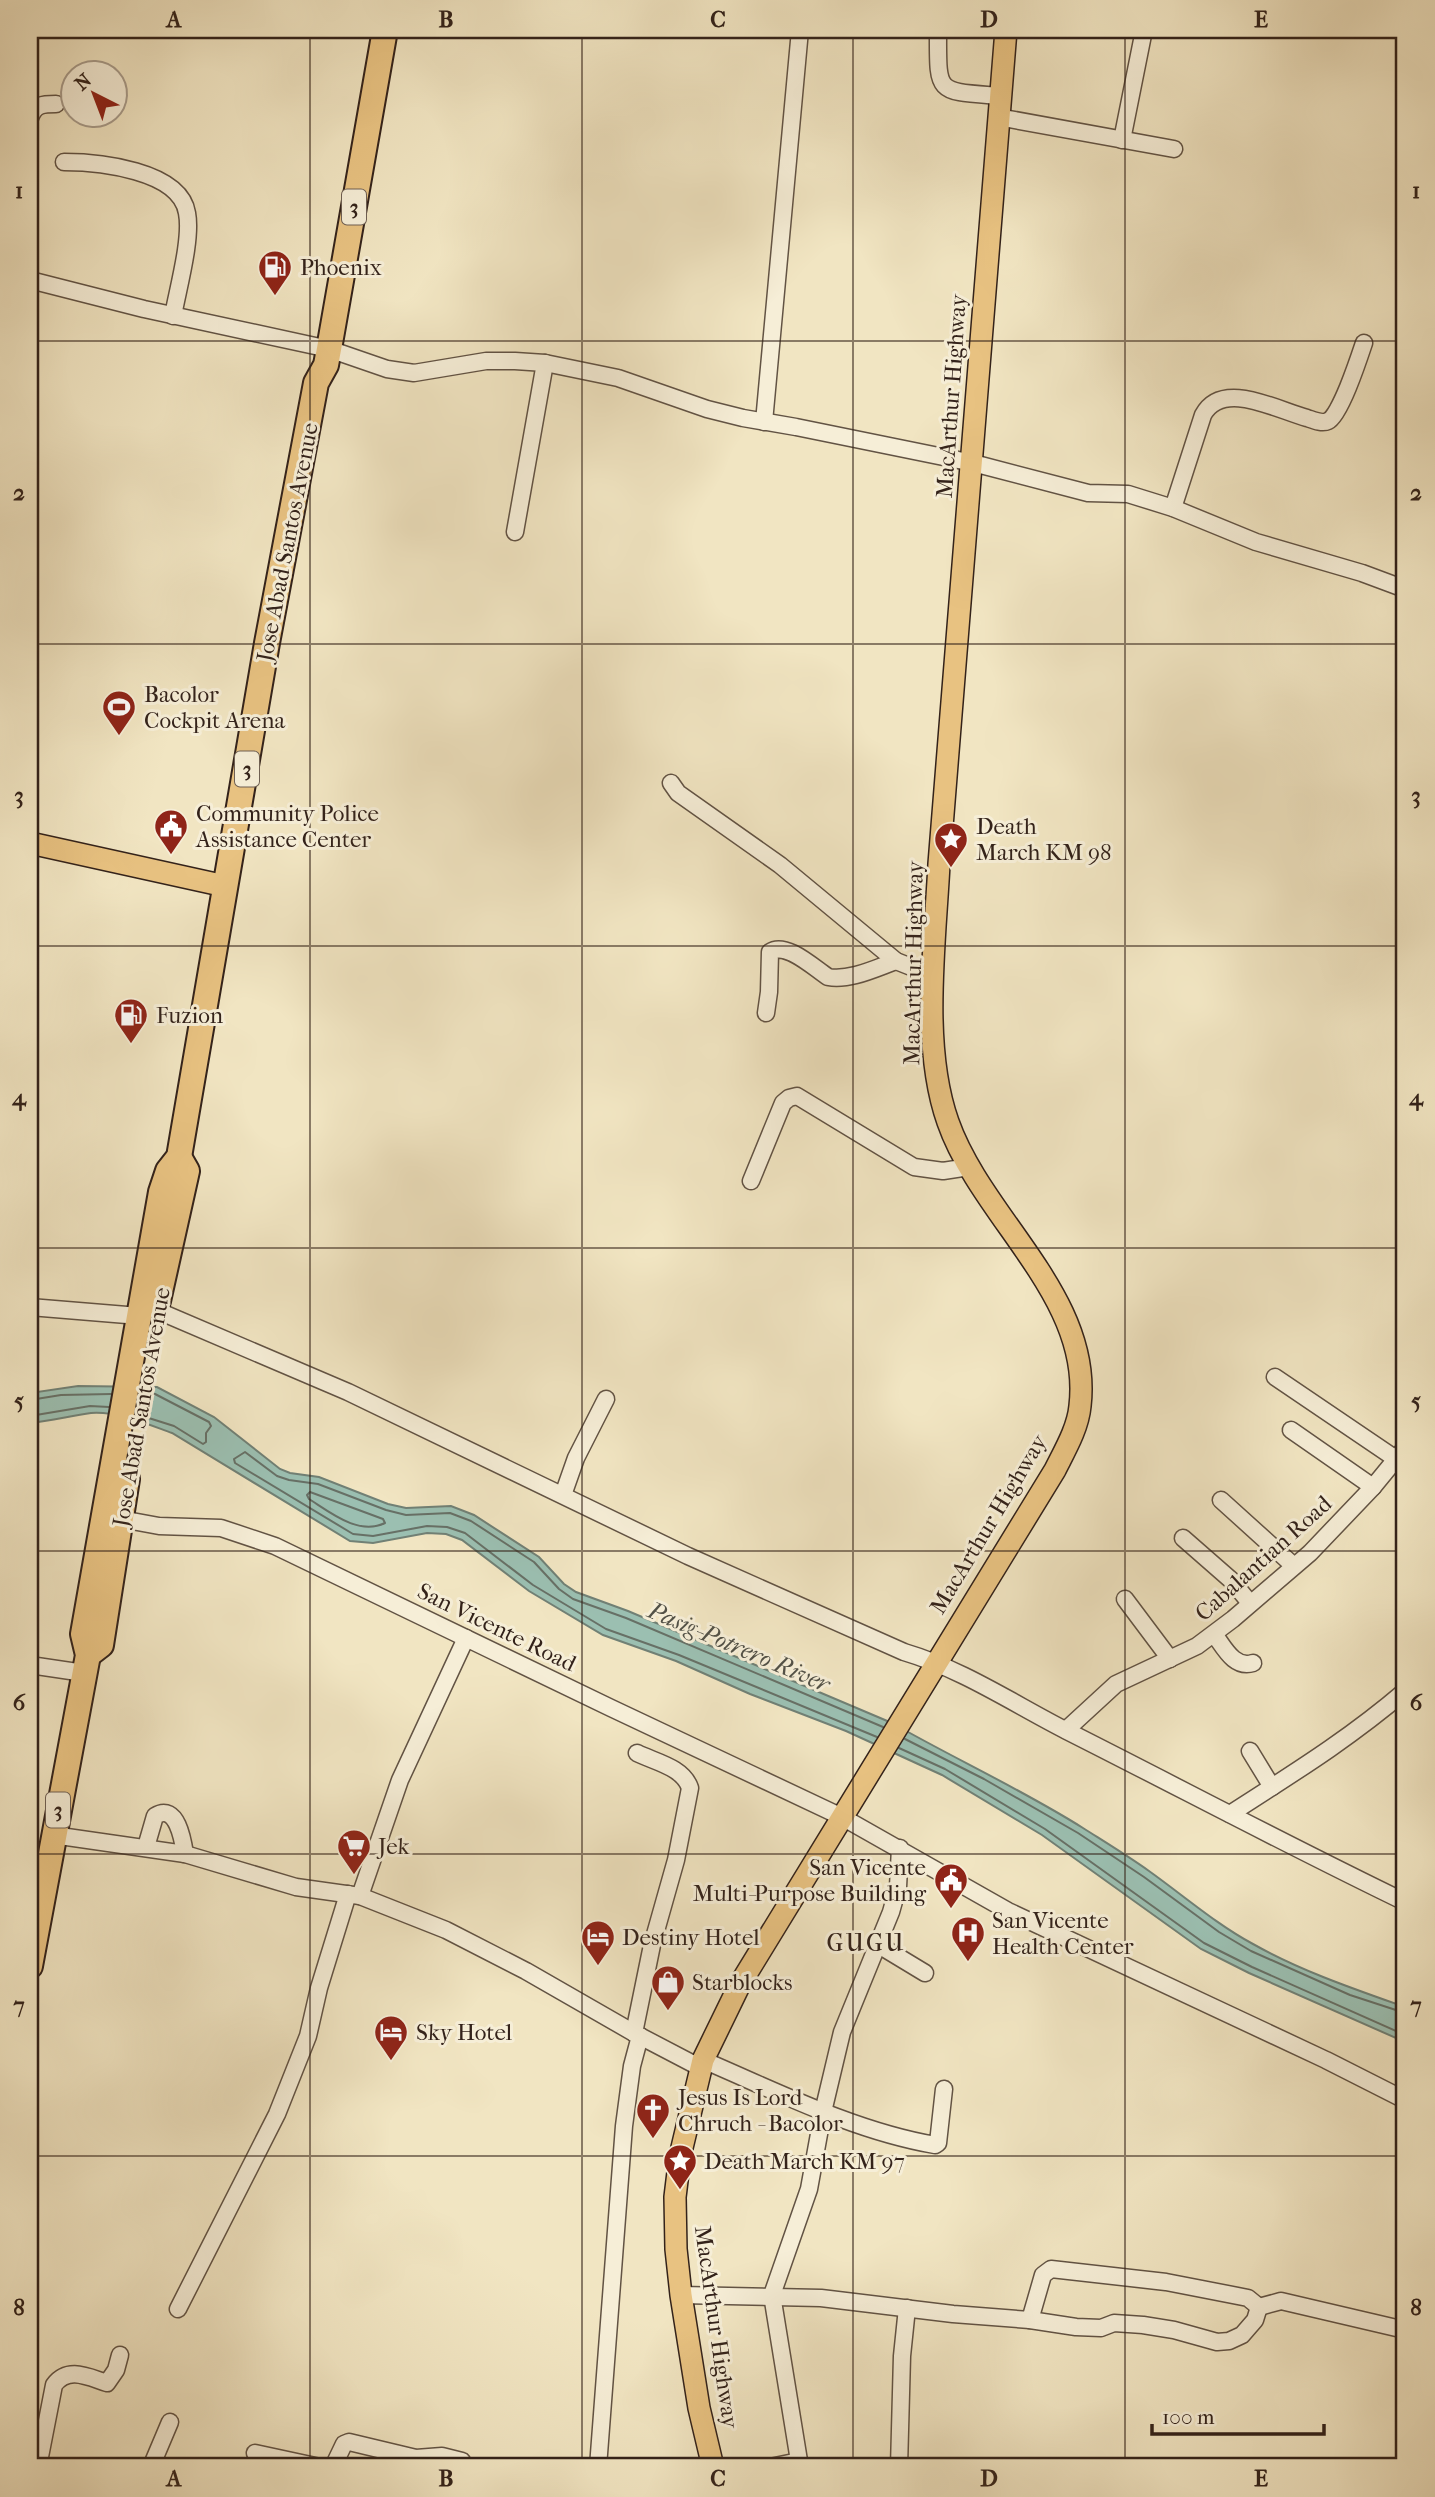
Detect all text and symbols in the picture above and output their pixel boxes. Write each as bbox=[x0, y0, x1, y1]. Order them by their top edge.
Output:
text: A bbox=[165, 6, 183, 33]
text: B bbox=[439, 6, 454, 33]
text: C bbox=[710, 6, 726, 33]
text: D bbox=[980, 6, 998, 33]
text: E bbox=[1254, 6, 1268, 33]
north arrow bbox=[60, 60, 130, 130]
text: N bbox=[71, 69, 96, 95]
text: 1 bbox=[15, 177, 23, 204]
text: 1 bbox=[1412, 177, 1420, 204]
road number: 3 bbox=[342, 190, 366, 224]
fuel station icon: Phoenix bbox=[256, 248, 294, 297]
place label: Phoenix bbox=[300, 254, 382, 281]
street label: MacArthur Highway bbox=[931, 292, 972, 499]
street label: Jose Abad Santos Avenue bbox=[251, 420, 324, 666]
text: 2 bbox=[13, 479, 25, 506]
text: 2 bbox=[1410, 479, 1422, 506]
place label: Bacolor Cockpit Arena bbox=[144, 681, 286, 734]
sports icon: Bacolor Cockpit Arena bbox=[100, 688, 138, 737]
road number: 3 bbox=[235, 752, 259, 786]
text: 3 bbox=[14, 782, 24, 809]
text: 3 bbox=[1411, 782, 1421, 809]
place label: Community Police Assistance Center bbox=[195, 800, 379, 853]
public building icon: Community Police Assistance Center bbox=[152, 807, 190, 856]
place label: Death March KM 98 bbox=[976, 813, 1112, 866]
place icon: Death March KM 98 bbox=[932, 820, 970, 869]
street label: MacArthur Highway bbox=[898, 860, 929, 1065]
fuel station icon: Fuzion bbox=[112, 996, 150, 1045]
place label: Fuzion bbox=[156, 1002, 224, 1029]
text: 4 bbox=[11, 1084, 27, 1111]
text: 4 bbox=[1408, 1084, 1424, 1111]
street label: Jose Abad Santos Avenue bbox=[107, 1285, 176, 1531]
text: 5 bbox=[14, 1387, 24, 1414]
text: 5 bbox=[1411, 1387, 1421, 1414]
street label: MacArthur Highway bbox=[924, 1429, 1053, 1619]
street label: Cabalantian Road bbox=[1190, 1490, 1337, 1627]
street label: San Vicente Road bbox=[413, 1577, 581, 1678]
water label: Pasig-Potrero River bbox=[643, 1596, 836, 1699]
text: 6 bbox=[13, 1689, 26, 1716]
text: 6 bbox=[1410, 1689, 1423, 1716]
road number: 3 bbox=[46, 1792, 70, 1828]
supermarket icon: Jek bbox=[335, 1827, 373, 1876]
place label: Jek bbox=[376, 1833, 410, 1860]
place label: San Vicente Multi-Purpose Building bbox=[693, 1854, 927, 1907]
public building icon: San Vicente Multi-Purpose Building bbox=[932, 1861, 970, 1910]
place label: San Vicente Health Center bbox=[992, 1907, 1134, 1960]
hospital icon: San Vicente Health Center bbox=[949, 1914, 987, 1963]
hotel icon: Destiny Hotel bbox=[579, 1918, 617, 1967]
place label: Destiny Hotel bbox=[622, 1924, 760, 1951]
district label: GUGU bbox=[826, 1929, 906, 1957]
shop icon: Starblocks bbox=[649, 1963, 687, 2012]
place label: Starblocks bbox=[692, 1969, 793, 1996]
text: 7 bbox=[12, 1992, 25, 2019]
text: 7 bbox=[1409, 1992, 1422, 2019]
hotel icon: Sky Hotel bbox=[372, 2013, 410, 2062]
place label: Sky Hotel bbox=[416, 2019, 513, 2046]
place label: Jesus Is Lord Chruch - Bacolor bbox=[676, 2084, 843, 2137]
church icon: Jesus Is Lord Chruch - Bacolor bbox=[634, 2091, 672, 2140]
place icon: Death March KM 97 bbox=[661, 2142, 699, 2191]
place label: Death March KM 97 bbox=[704, 2148, 905, 2175]
street label: MacArthur Highway bbox=[689, 2224, 744, 2431]
text: 8 bbox=[13, 2294, 25, 2321]
text: 8 bbox=[1410, 2294, 1422, 2321]
scale bar bbox=[1152, 2392, 1323, 2436]
text: 100 m bbox=[1162, 2405, 1215, 2429]
text: A bbox=[165, 2465, 183, 2492]
text: B bbox=[439, 2465, 454, 2492]
text: C bbox=[710, 2465, 726, 2492]
text: D bbox=[980, 2465, 998, 2492]
text: E bbox=[1254, 2465, 1268, 2492]

